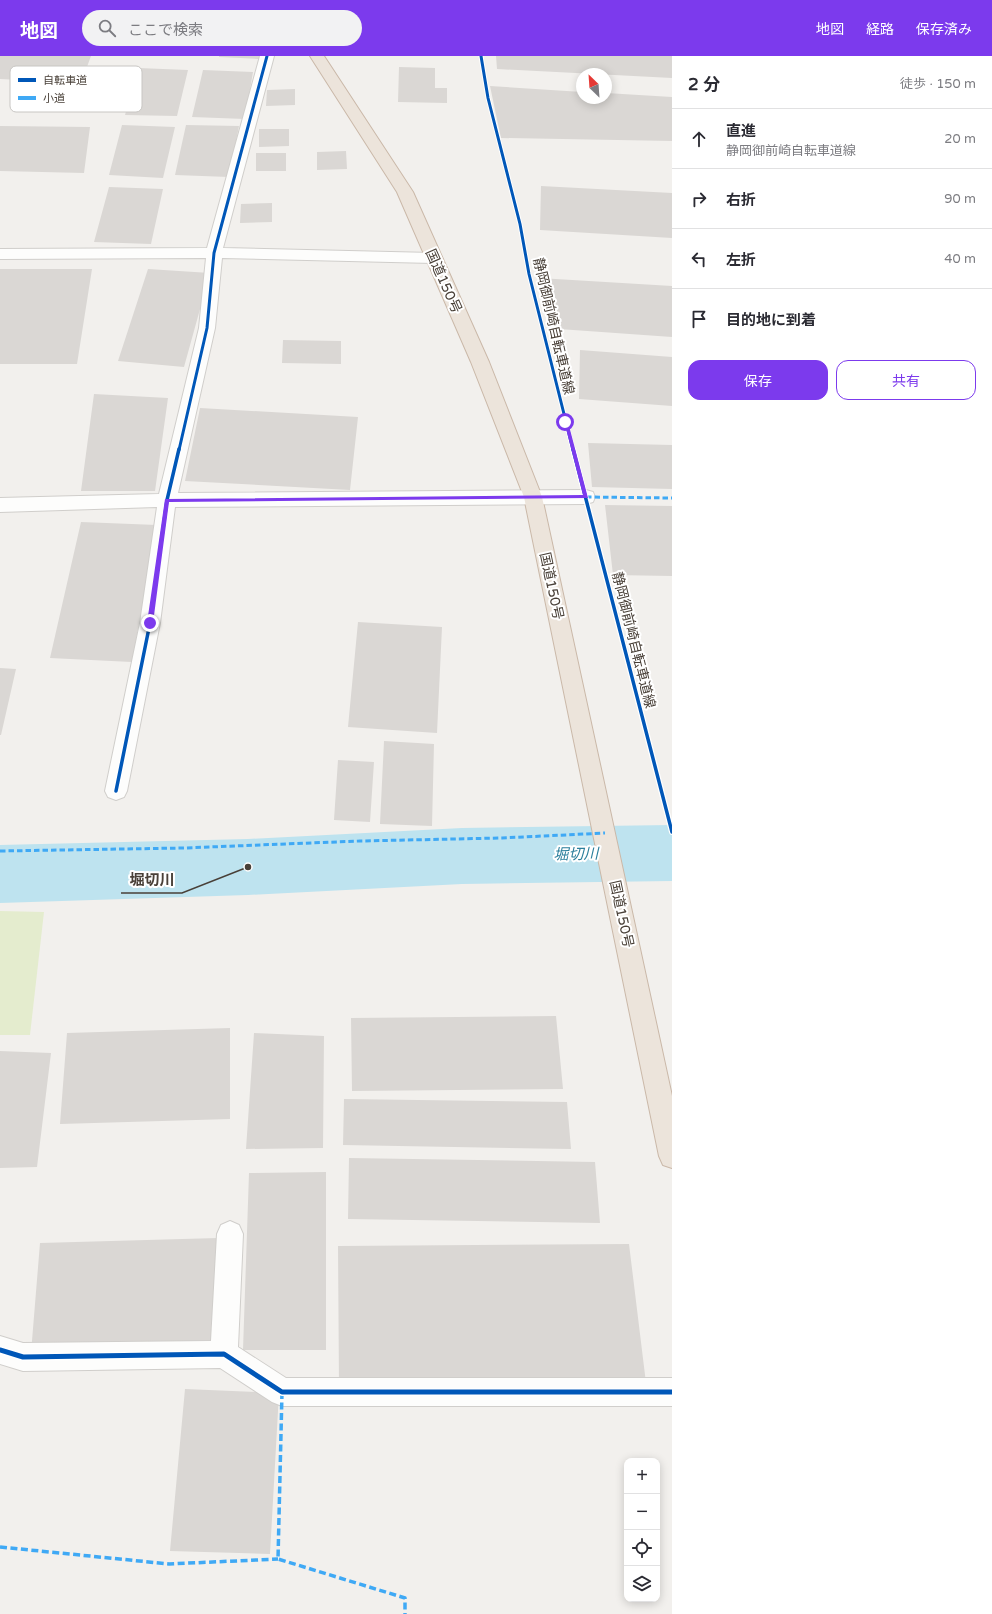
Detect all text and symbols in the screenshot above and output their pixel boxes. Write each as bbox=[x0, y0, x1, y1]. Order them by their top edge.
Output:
search box bbox=[82, 10, 362, 46]
icon: search bbox=[96, 17, 118, 39]
text: 地図 bbox=[20, 20, 58, 42]
text: ここで検索 bbox=[128, 21, 203, 39]
text: 地図 bbox=[816, 21, 844, 38]
text: 経路 bbox=[866, 21, 894, 38]
text: 保存済み bbox=[916, 21, 972, 38]
legend bbox=[10, 66, 142, 112]
north arrow bbox=[576, 68, 612, 104]
text: 自転車道 bbox=[43, 74, 87, 87]
text: 2 分 bbox=[688, 74, 720, 95]
text: 徒歩 · 150 m bbox=[900, 76, 976, 92]
text: 小道 bbox=[43, 92, 65, 105]
text: 直進 bbox=[726, 122, 756, 140]
icon: ahead bbox=[688, 128, 710, 150]
text: 20 m bbox=[944, 131, 976, 147]
text: 静岡御前崎自転車道線 bbox=[726, 143, 856, 159]
icon: right bbox=[688, 188, 710, 210]
text: 右折 bbox=[726, 191, 756, 209]
text: 90 m bbox=[944, 191, 976, 207]
street label: 国道150号 bbox=[422, 247, 465, 316]
icon: left bbox=[688, 248, 710, 270]
text: 左折 bbox=[726, 251, 756, 269]
text: 40 m bbox=[944, 251, 976, 267]
street label: 静岡御前崎自転車道線 bbox=[529, 256, 578, 396]
icon: arrive bbox=[688, 308, 710, 330]
text: 目的地に到着 bbox=[726, 311, 816, 329]
button: 保存 bbox=[688, 360, 828, 400]
button: 共有 bbox=[836, 360, 976, 400]
route start bbox=[556, 413, 574, 431]
street label: 国道150号 bbox=[536, 551, 567, 621]
street label: 静岡御前崎自転車道線 bbox=[608, 570, 659, 710]
route end bbox=[141, 614, 159, 632]
water label: 堀切川 bbox=[553, 845, 601, 863]
callout: 堀切川 bbox=[121, 866, 182, 893]
text: 堀切川 bbox=[129, 871, 175, 889]
street label: 国道150号 bbox=[606, 879, 637, 949]
map controls bbox=[624, 1458, 660, 1602]
button: + bbox=[624, 1458, 660, 1494]
button: − bbox=[624, 1494, 660, 1530]
button: locate bbox=[624, 1530, 660, 1566]
button: layers bbox=[624, 1566, 660, 1602]

